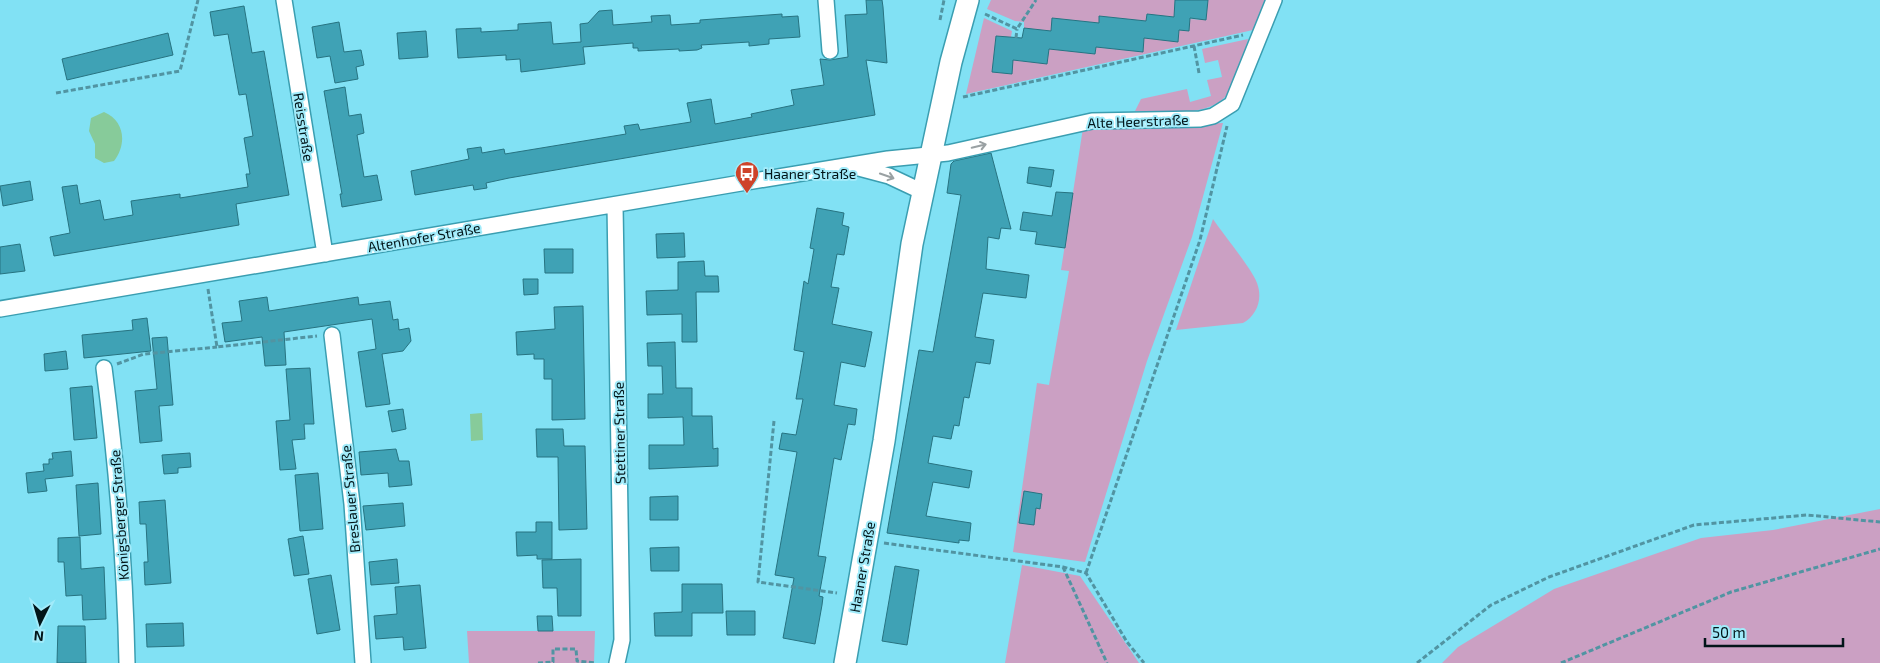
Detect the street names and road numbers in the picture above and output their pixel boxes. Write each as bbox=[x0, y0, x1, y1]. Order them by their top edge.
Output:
street label: Reisstraße bbox=[290, 91, 318, 163]
street label: Alte Heerstraße bbox=[1087, 111, 1189, 131]
street label: Altenhofer Straße bbox=[366, 219, 482, 255]
street label: Stettiner Straße bbox=[610, 382, 628, 484]
street label: Breslauer Straße bbox=[337, 445, 363, 553]
street label: Königsberger Straße bbox=[106, 449, 132, 581]
street label: Haaner Straße bbox=[846, 520, 878, 614]

